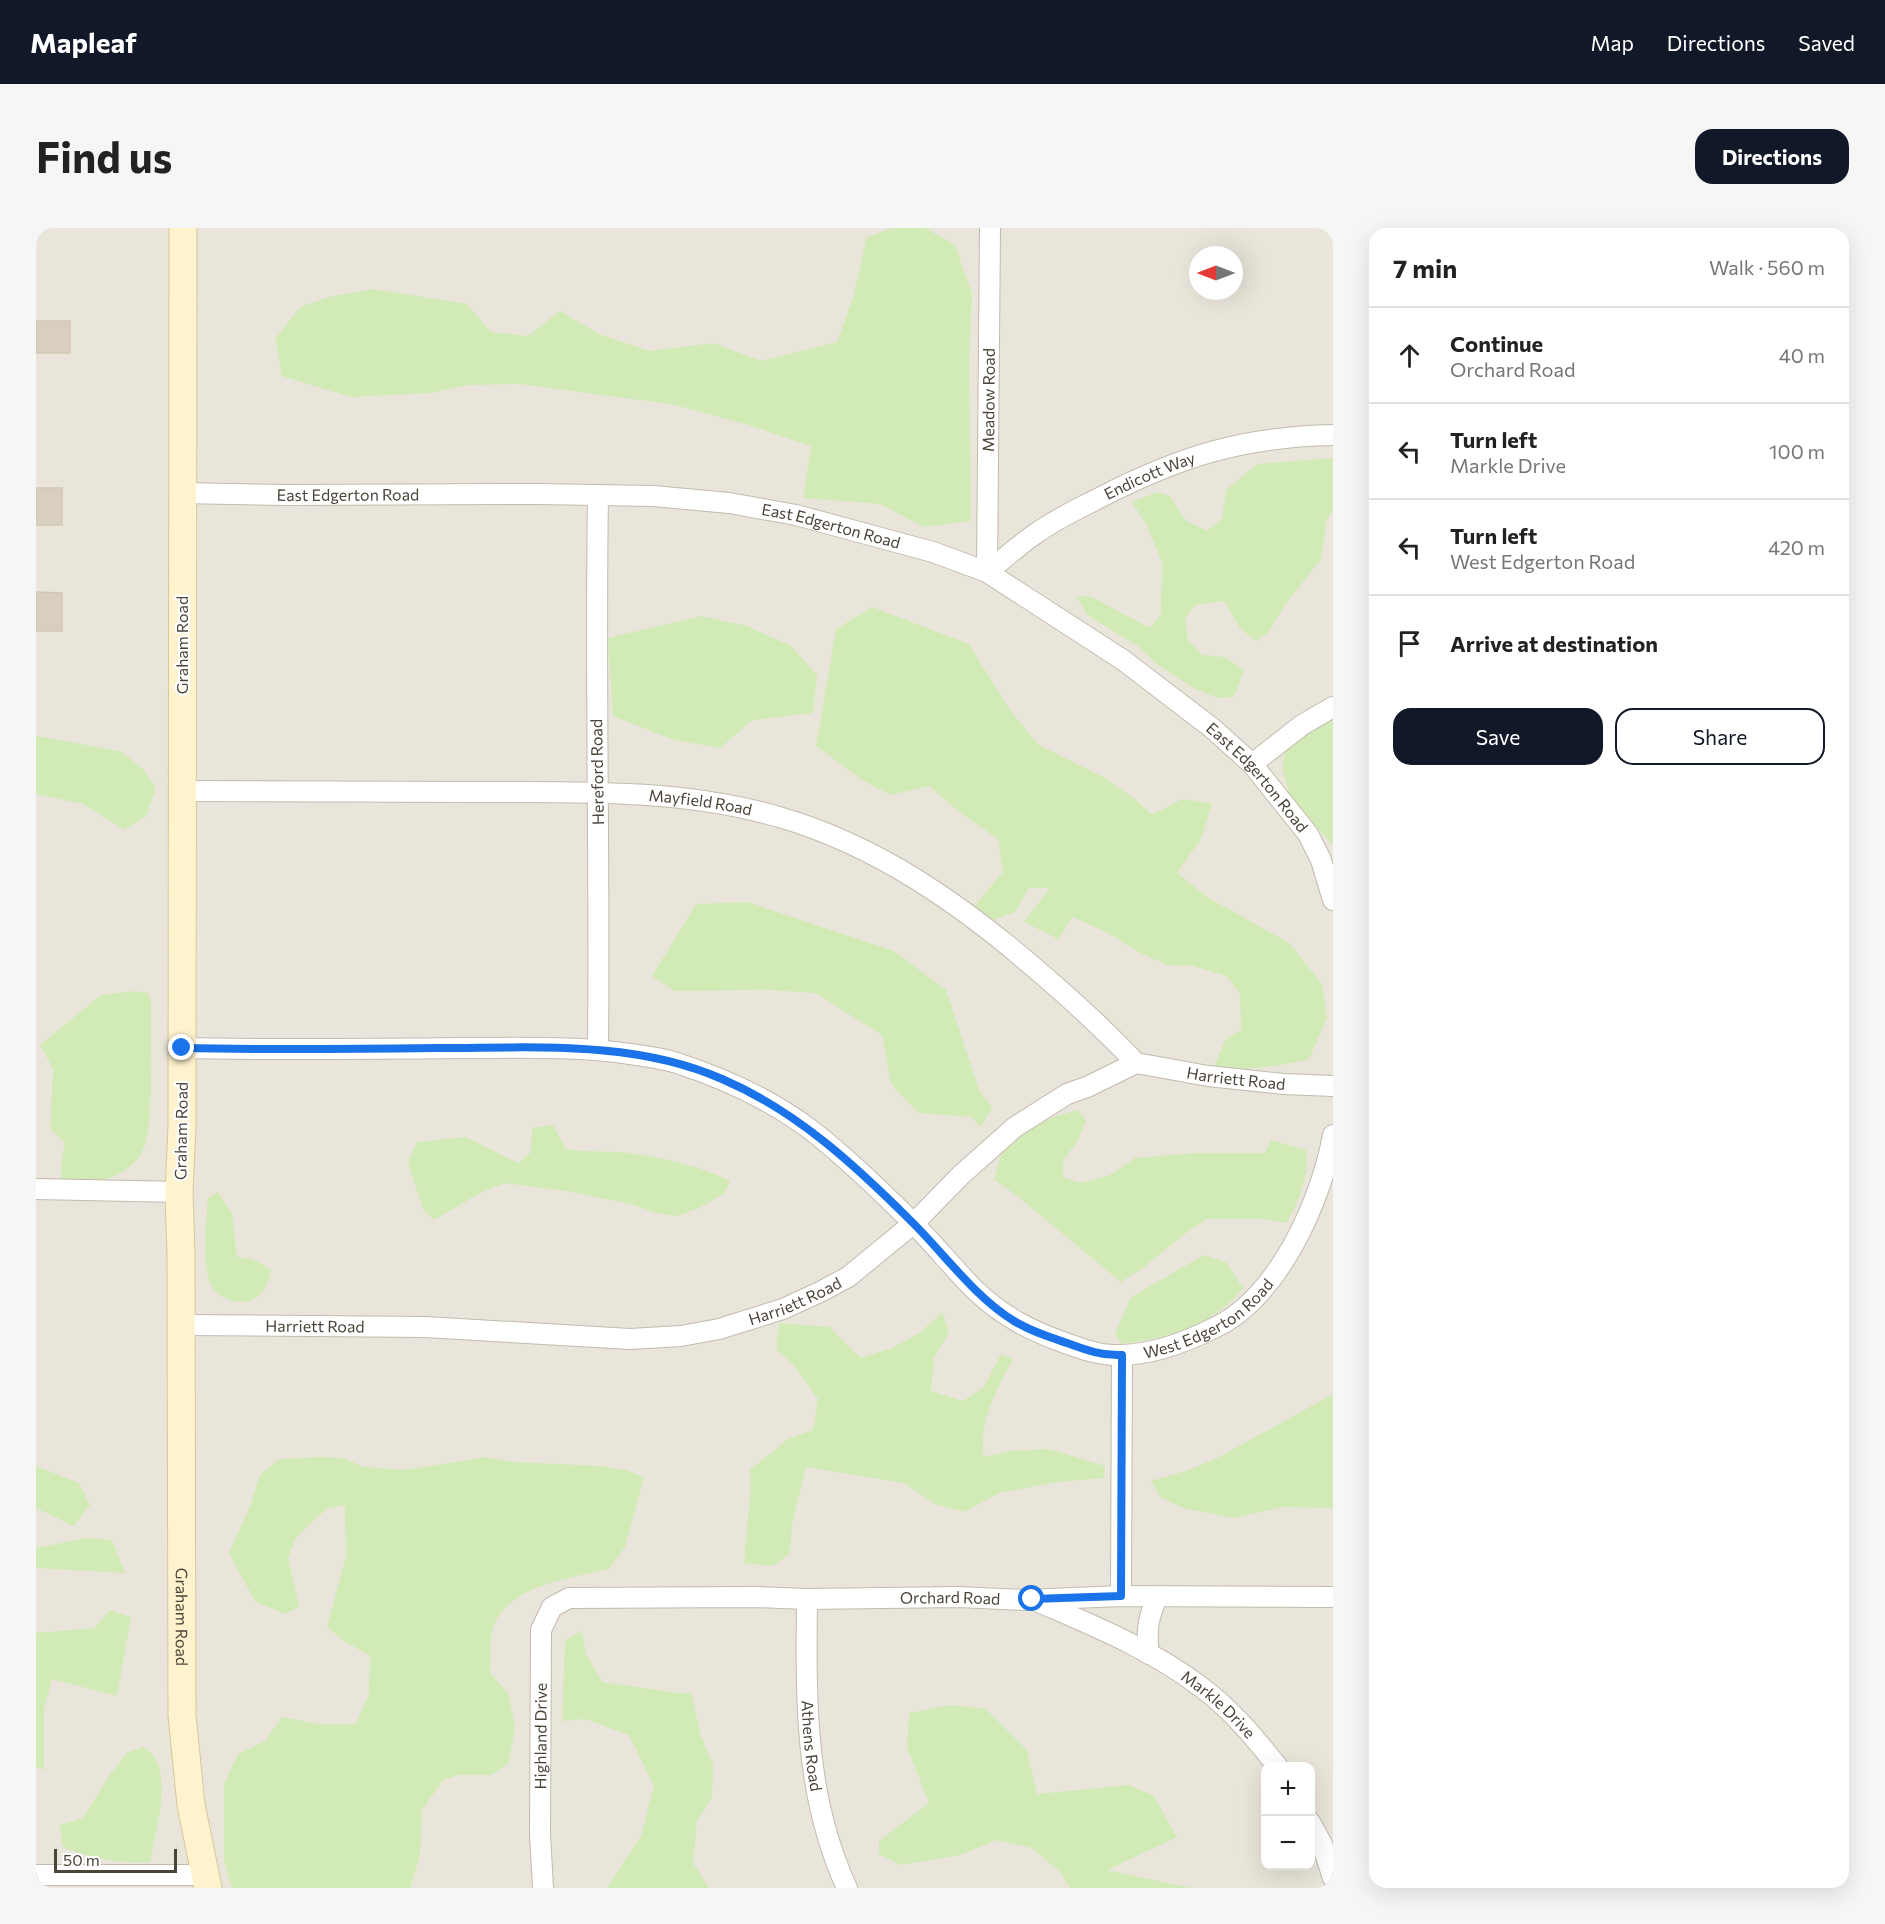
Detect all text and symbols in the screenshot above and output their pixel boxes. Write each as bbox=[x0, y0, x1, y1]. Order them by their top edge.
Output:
text: Mapleaf bbox=[30, 25, 137, 59]
text: Map bbox=[1591, 30, 1634, 55]
text: Directions bbox=[1667, 30, 1765, 55]
text: Saved bbox=[1798, 30, 1855, 55]
button: Directions bbox=[1695, 129, 1849, 184]
text: Find us bbox=[36, 130, 172, 182]
north arrow bbox=[1189, 246, 1243, 300]
text: 7 min bbox=[1393, 252, 1457, 283]
text: Walk · 560 m bbox=[1709, 255, 1825, 279]
text: Continue bbox=[1450, 330, 1543, 357]
icon: ahead bbox=[1393, 339, 1426, 372]
text: 40 m bbox=[1779, 343, 1825, 367]
street label: Meadow Road bbox=[978, 348, 998, 452]
text: Orchard Road bbox=[1450, 357, 1576, 381]
text: Turn left bbox=[1450, 426, 1537, 453]
icon: left bbox=[1393, 435, 1426, 468]
text: 100 m bbox=[1769, 439, 1825, 463]
street label: Endicott Way bbox=[1101, 447, 1197, 503]
text: Markle Drive bbox=[1450, 453, 1566, 477]
street label: East Edgerton Road bbox=[277, 484, 419, 504]
street label: East Edgerton Road bbox=[760, 499, 903, 552]
text: Turn left bbox=[1450, 522, 1537, 549]
icon: left bbox=[1393, 531, 1426, 564]
text: 420 m bbox=[1768, 535, 1825, 559]
text: West Edgerton Road bbox=[1450, 549, 1635, 573]
street label: Graham Road bbox=[172, 596, 191, 694]
icon: arrive bbox=[1393, 627, 1426, 660]
text: Arrive at destination bbox=[1450, 630, 1658, 657]
button: Save bbox=[1393, 708, 1603, 765]
button: Share bbox=[1615, 708, 1825, 765]
street label: East Edgerton Road bbox=[1203, 718, 1313, 836]
street label: Hereford Road bbox=[586, 719, 607, 825]
street label: Mayfield Road bbox=[648, 785, 754, 819]
route end bbox=[168, 1034, 194, 1060]
street label: Harriett Road bbox=[1185, 1062, 1286, 1093]
street label: Graham Road bbox=[170, 1082, 191, 1180]
street label: Harriett Road bbox=[746, 1272, 844, 1328]
street label: West Edgerton Road bbox=[1142, 1275, 1277, 1362]
street label: Harriett Road bbox=[265, 1316, 365, 1336]
street label: Graham Road bbox=[173, 1568, 192, 1666]
route start bbox=[1018, 1585, 1044, 1611]
street label: Orchard Road bbox=[900, 1587, 1001, 1608]
street label: Markle Drive bbox=[1178, 1666, 1260, 1742]
street label: Highland Drive bbox=[530, 1683, 550, 1789]
street label: Athens Road bbox=[798, 1700, 827, 1793]
map controls bbox=[1261, 1762, 1315, 1870]
button: + bbox=[1261, 1762, 1315, 1816]
button: − bbox=[1261, 1816, 1315, 1870]
scale bar bbox=[54, 1846, 177, 1874]
text: 50 m bbox=[63, 1850, 100, 1869]

